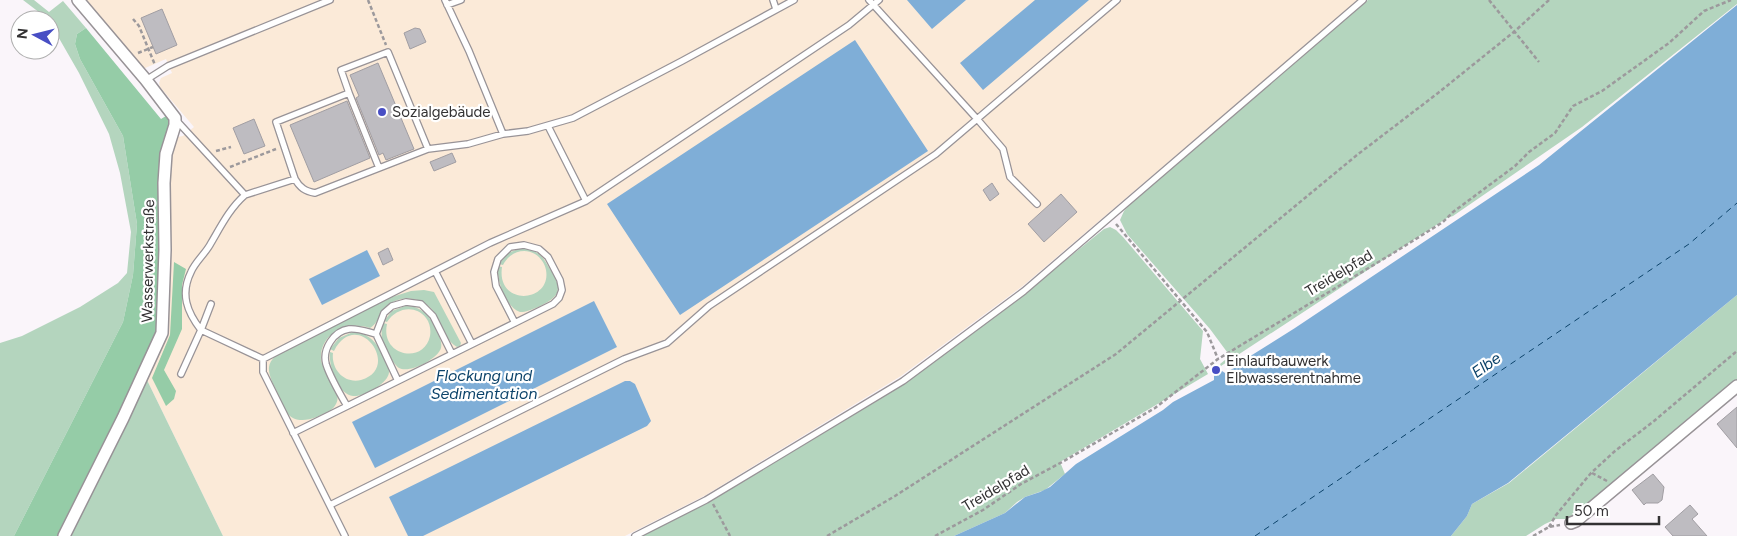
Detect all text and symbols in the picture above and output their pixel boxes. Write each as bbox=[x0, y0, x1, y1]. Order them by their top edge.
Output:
north arrow bbox=[10, 10, 60, 60]
text: N bbox=[13, 27, 32, 40]
place label: Sozialgebäude bbox=[392, 103, 490, 121]
marker: Sozialgebäude bbox=[376, 106, 388, 118]
street label: Wasserwerkstraße bbox=[138, 199, 158, 323]
street label: Treidelpfad bbox=[1302, 246, 1376, 300]
water label: Elbe bbox=[1468, 348, 1504, 382]
place label: Einlaufbauwerk Elbwasserentnahme bbox=[1226, 352, 1361, 387]
marker: Einlaufbauwerk Elbwasserentnahme bbox=[1210, 364, 1222, 376]
water label: Flockung und Sedimentation bbox=[431, 366, 537, 403]
street label: Treidelpfad bbox=[959, 461, 1033, 515]
scale bar bbox=[1567, 494, 1660, 526]
text: 50 m bbox=[1574, 502, 1609, 520]

